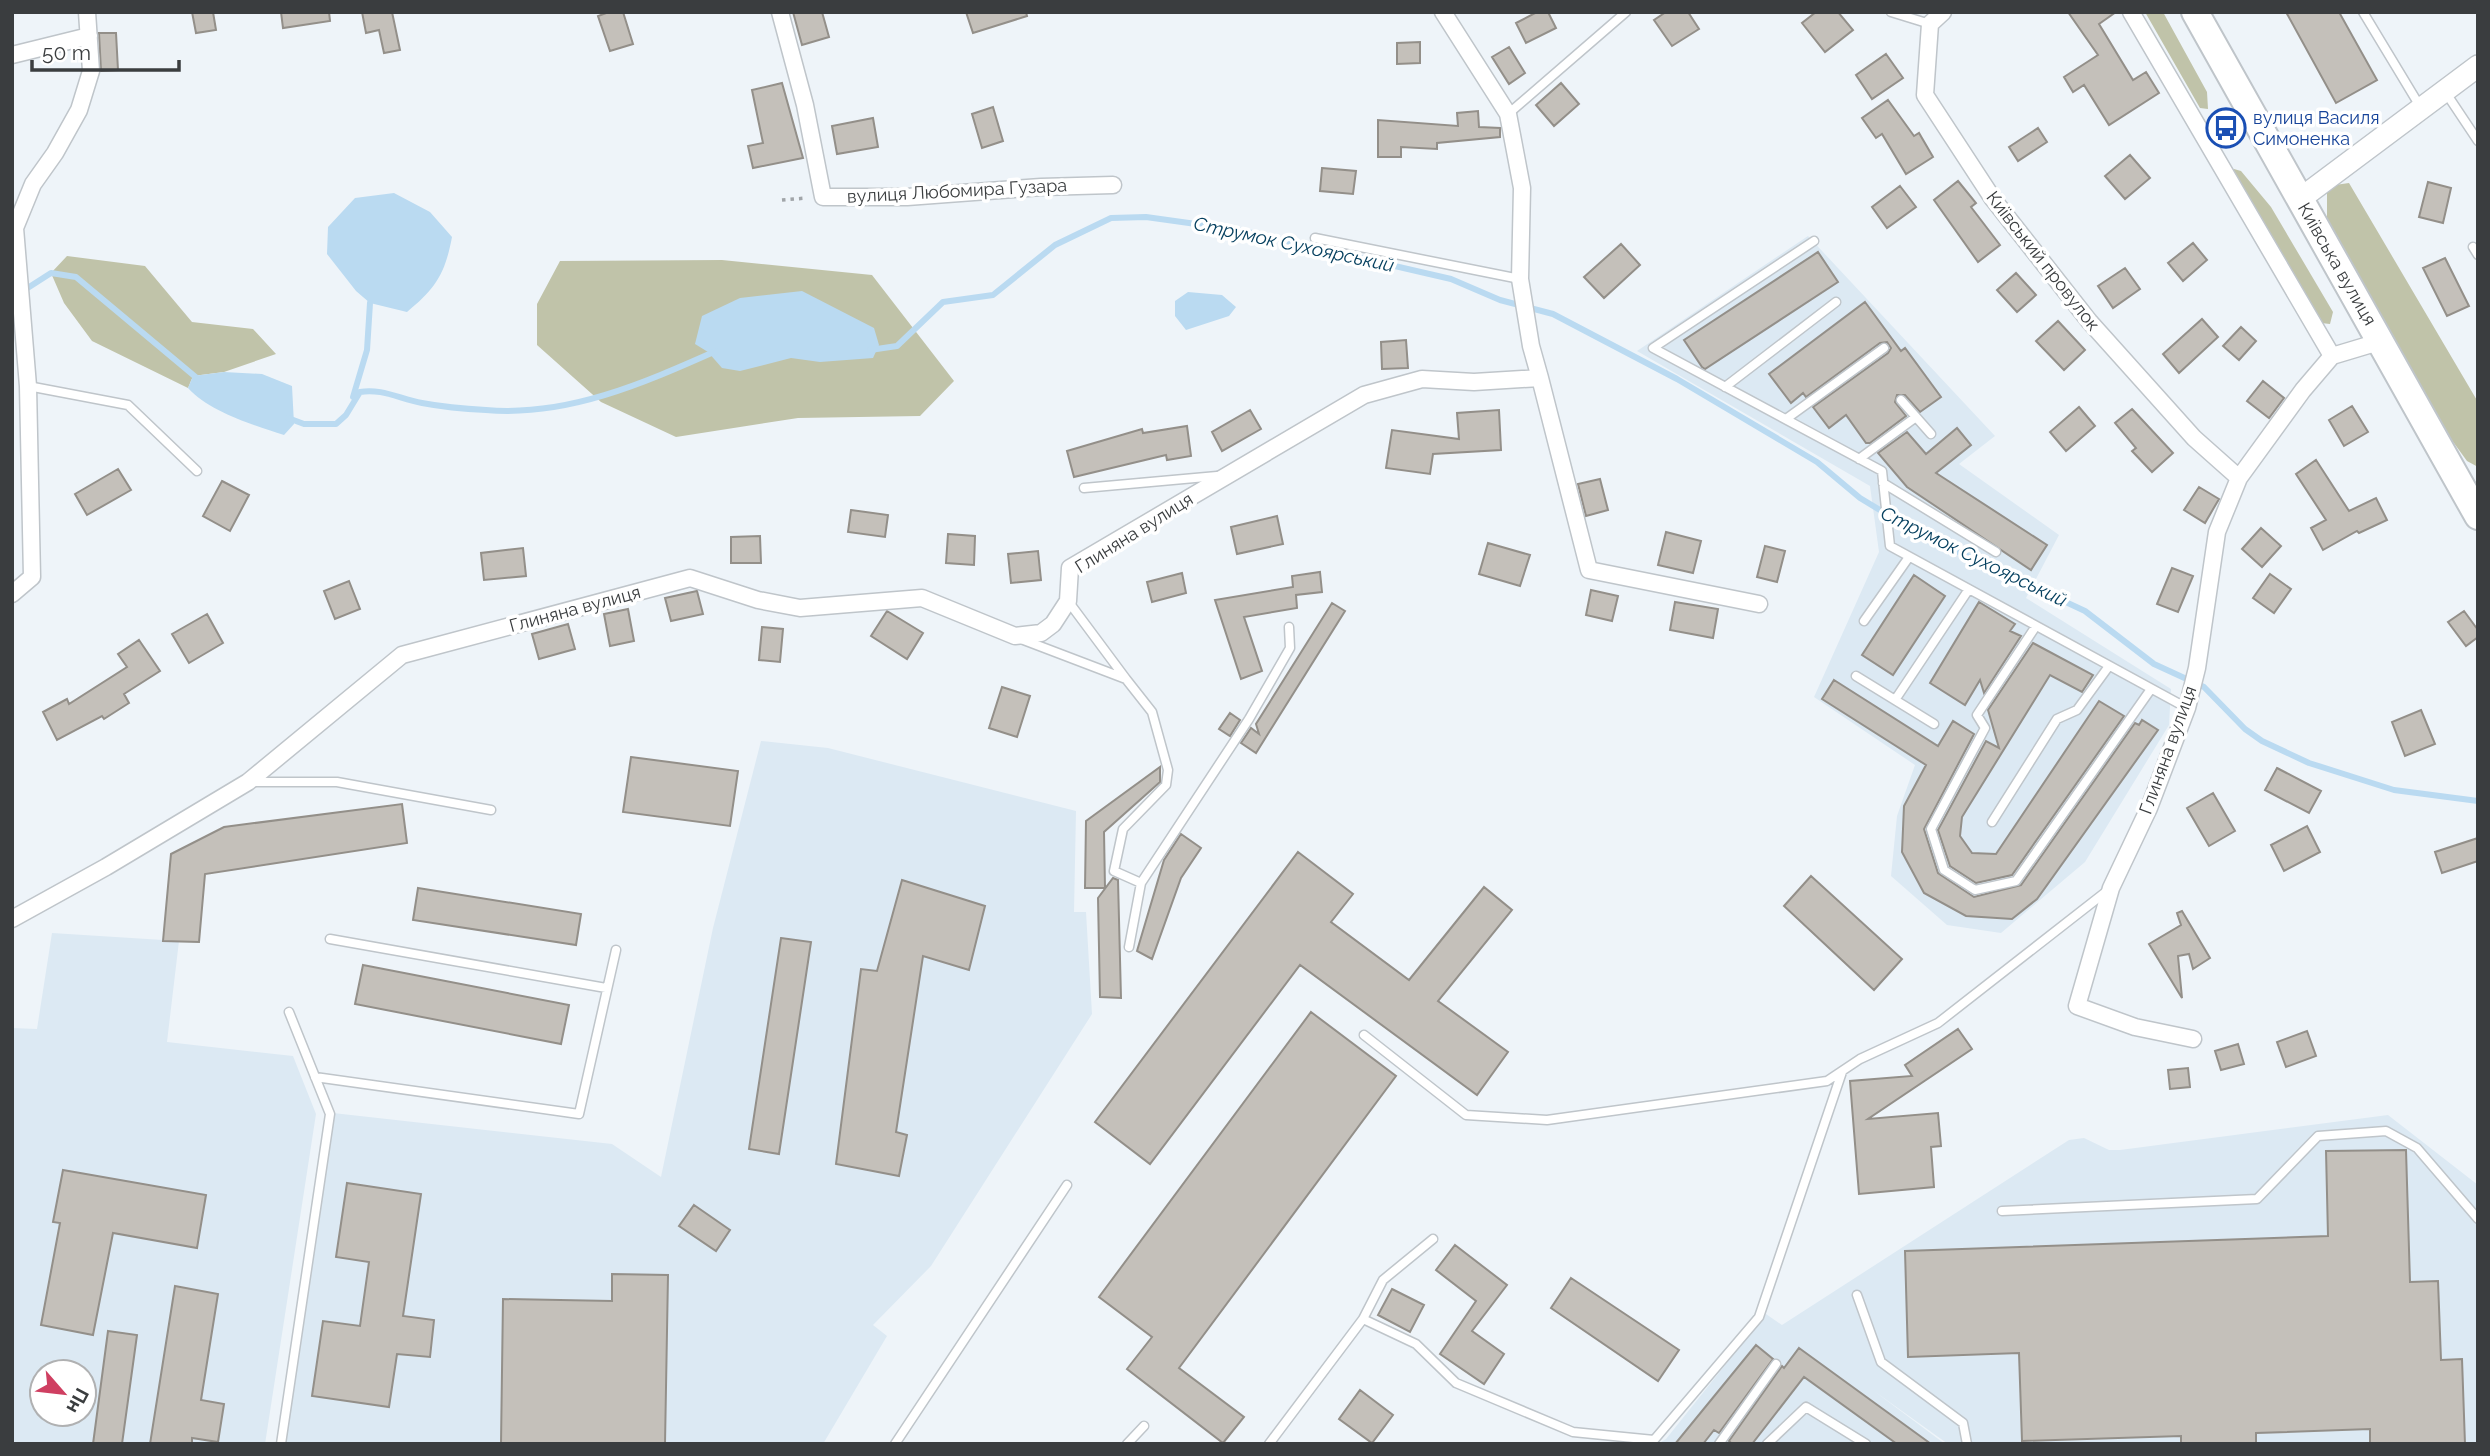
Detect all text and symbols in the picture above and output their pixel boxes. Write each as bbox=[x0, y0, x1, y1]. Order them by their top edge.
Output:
scale bar bbox=[32, 28, 178, 72]
text: 50 m bbox=[42, 40, 91, 65]
bus stop icon: вулиця Василя Симоненка bbox=[2205, 107, 2247, 149]
place label: вулиця Василя Симоненка bbox=[2253, 107, 2380, 149]
street label: вулиця Любомира Гузара bbox=[846, 174, 1068, 207]
street label: Київський провулок bbox=[1982, 187, 2104, 335]
street label: Київська вулиця bbox=[2294, 199, 2381, 329]
water label: Струмок Сухоярський bbox=[1192, 212, 1397, 276]
street label: Глиняна вулиця bbox=[1071, 488, 1197, 577]
water label: Струмок Сухоярський bbox=[1877, 501, 2071, 611]
street label: Глиняна вулиця bbox=[507, 581, 643, 636]
street label: Глиняна вулиця bbox=[2135, 683, 2200, 817]
north arrow bbox=[28, 1358, 98, 1428]
text: Пн bbox=[62, 1385, 94, 1417]

